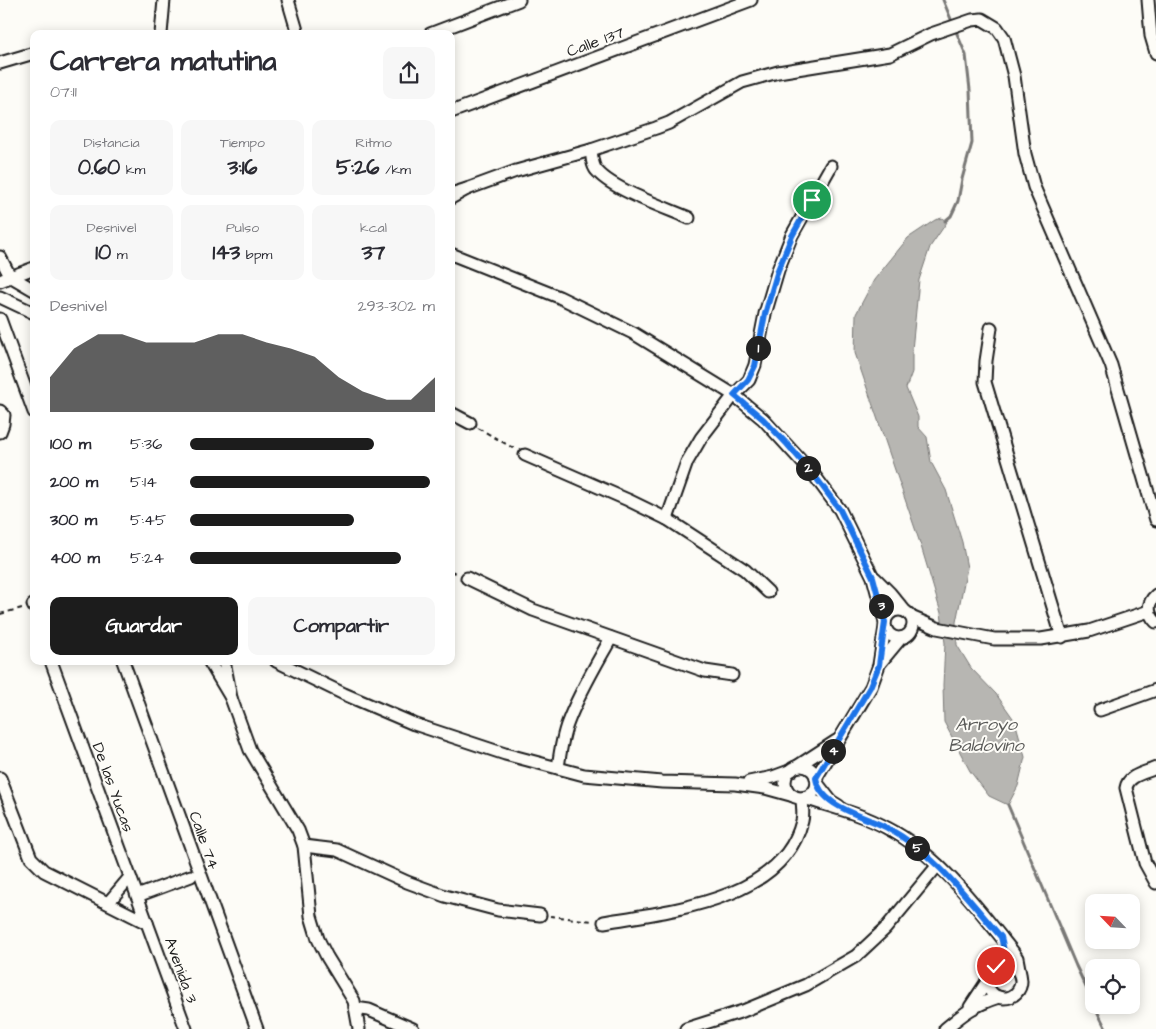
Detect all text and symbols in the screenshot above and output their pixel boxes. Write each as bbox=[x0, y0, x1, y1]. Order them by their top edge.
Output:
street label: Calle 137 bbox=[564, 21, 627, 62]
text: Carrera matutina bbox=[50, 42, 276, 81]
button: share bbox=[383, 47, 435, 99]
text: 07:11 bbox=[50, 81, 77, 103]
text: Distancia bbox=[83, 133, 140, 153]
text: Tiempo bbox=[220, 133, 265, 153]
text: Ritmo bbox=[355, 133, 392, 153]
text: 0.60 bbox=[78, 153, 120, 182]
text: 3:16 bbox=[227, 153, 258, 182]
text: 5:26 bbox=[336, 153, 380, 182]
text: km bbox=[120, 160, 145, 180]
text: /km bbox=[380, 160, 411, 180]
pin bbox=[791, 179, 833, 221]
icon: arrive bbox=[798, 186, 826, 214]
text: Desnivel bbox=[87, 218, 136, 238]
text: Pulso bbox=[226, 218, 259, 238]
text: kcal bbox=[360, 218, 387, 238]
text: 10 bbox=[95, 238, 111, 267]
text: 143 bbox=[213, 238, 240, 267]
text: 37 bbox=[362, 238, 385, 267]
text: m bbox=[111, 245, 128, 265]
text: bpm bbox=[240, 245, 272, 265]
text: Desnivel bbox=[50, 295, 107, 317]
text: 293–302 m bbox=[357, 295, 435, 317]
pin: 1 bbox=[746, 336, 770, 360]
text: 1 bbox=[758, 338, 759, 358]
text: 100 m bbox=[50, 433, 91, 455]
text: 5:36 bbox=[130, 433, 162, 455]
pin: 2 bbox=[796, 456, 820, 480]
text: 2 bbox=[804, 458, 813, 478]
text: 200 m bbox=[50, 471, 98, 493]
text: 5:14 bbox=[130, 471, 157, 493]
text: 300 m bbox=[50, 509, 97, 531]
text: 5:45 bbox=[130, 509, 166, 531]
text: 400 m bbox=[50, 547, 100, 569]
text: 5:24 bbox=[130, 547, 164, 569]
pin: 3 bbox=[868, 594, 894, 618]
text: 3 bbox=[878, 596, 885, 616]
button: Guardar bbox=[50, 597, 238, 655]
button: Compartir bbox=[248, 597, 435, 655]
water label: Arroyo Baldovino bbox=[948, 712, 1026, 758]
pin: 4 bbox=[820, 738, 846, 764]
street label: De las Yucas bbox=[87, 740, 139, 835]
text: 4 bbox=[829, 741, 838, 761]
street label: Calle 74 bbox=[183, 808, 225, 873]
pin: 5 bbox=[904, 836, 930, 860]
text: 5 bbox=[913, 838, 922, 858]
north arrow bbox=[1085, 894, 1140, 949]
map controls bbox=[1085, 894, 1140, 1014]
street label: Avenida 3 bbox=[159, 934, 203, 1006]
pin bbox=[975, 945, 1017, 987]
icon: check bbox=[982, 952, 1010, 980]
button: locate bbox=[1085, 959, 1140, 1014]

